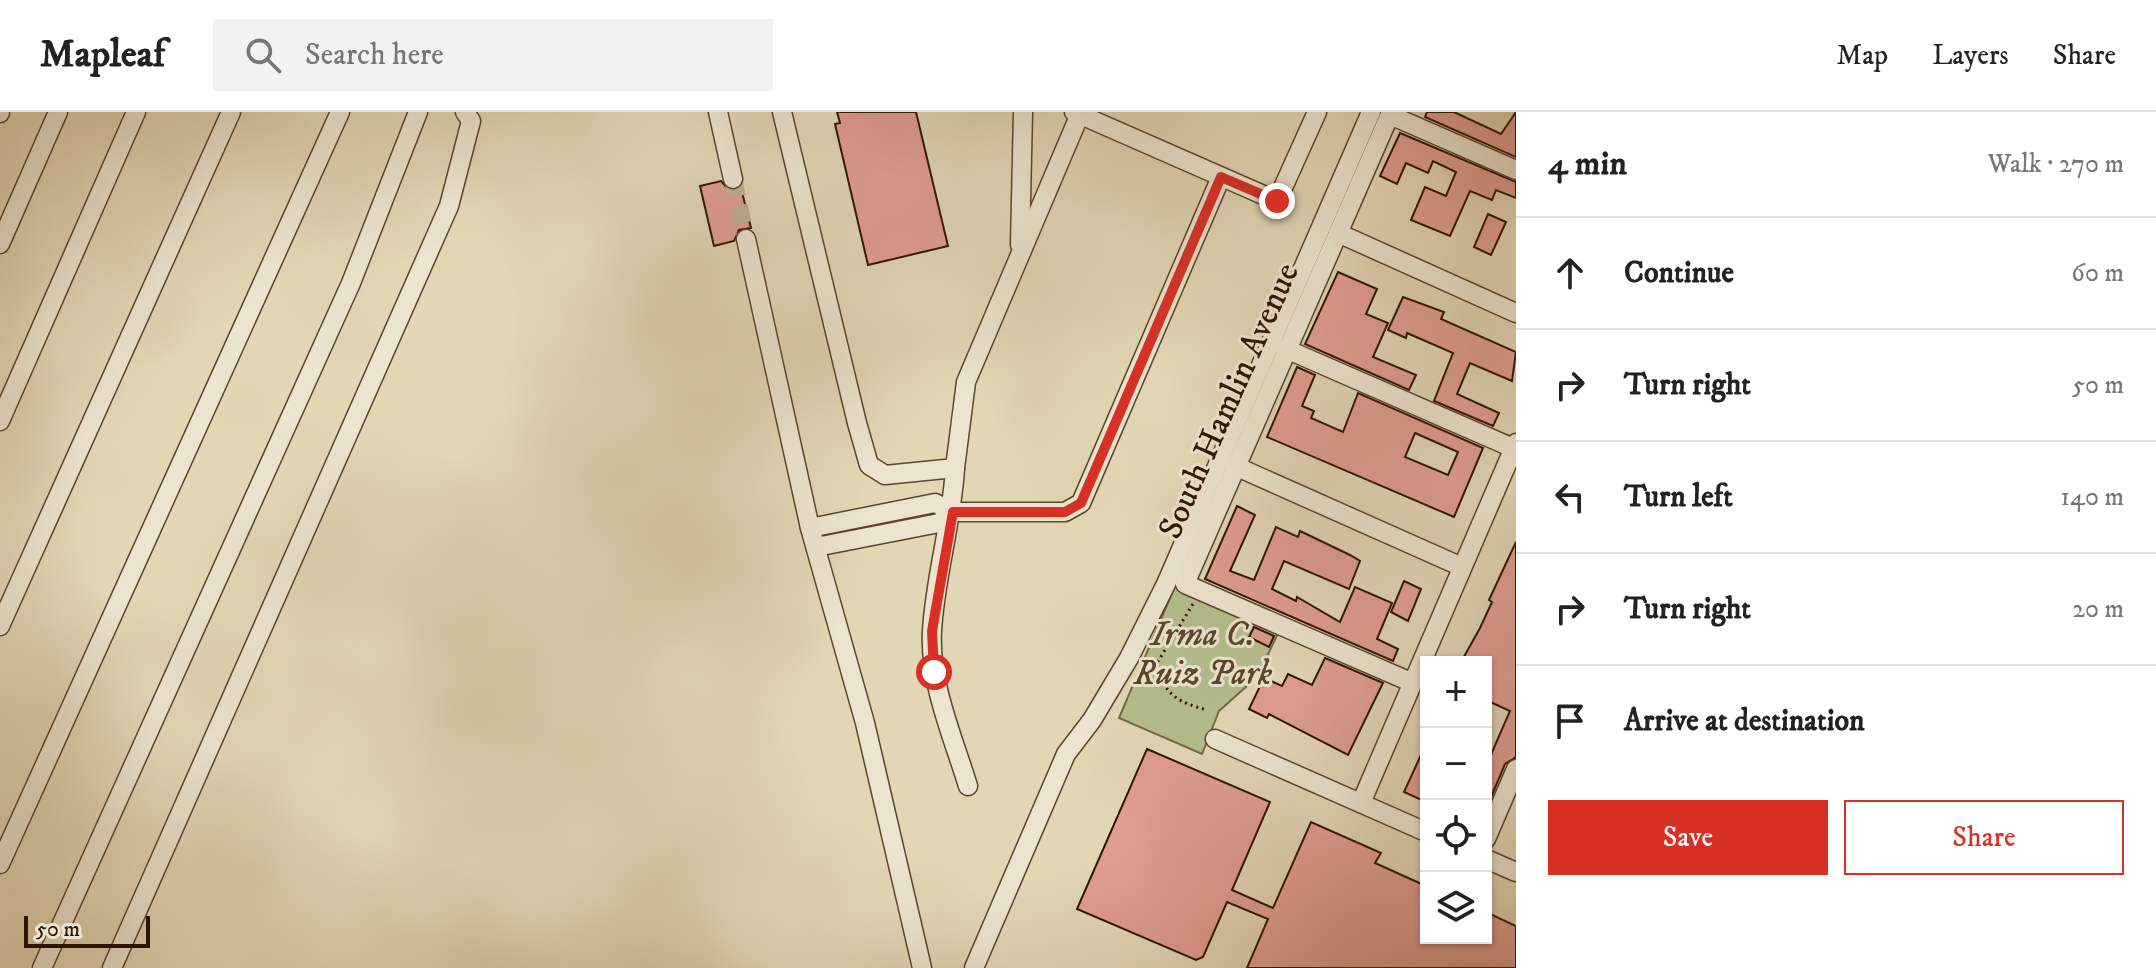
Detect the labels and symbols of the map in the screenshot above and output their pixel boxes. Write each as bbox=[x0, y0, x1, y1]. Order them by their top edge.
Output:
route end bbox=[1259, 183, 1295, 219]
street label: South Hamlin Avenue bbox=[1149, 257, 1309, 545]
park label: Irma C. Ruiz Park bbox=[1133, 614, 1273, 695]
route start bbox=[916, 654, 952, 690]
scale bar bbox=[24, 912, 150, 948]

